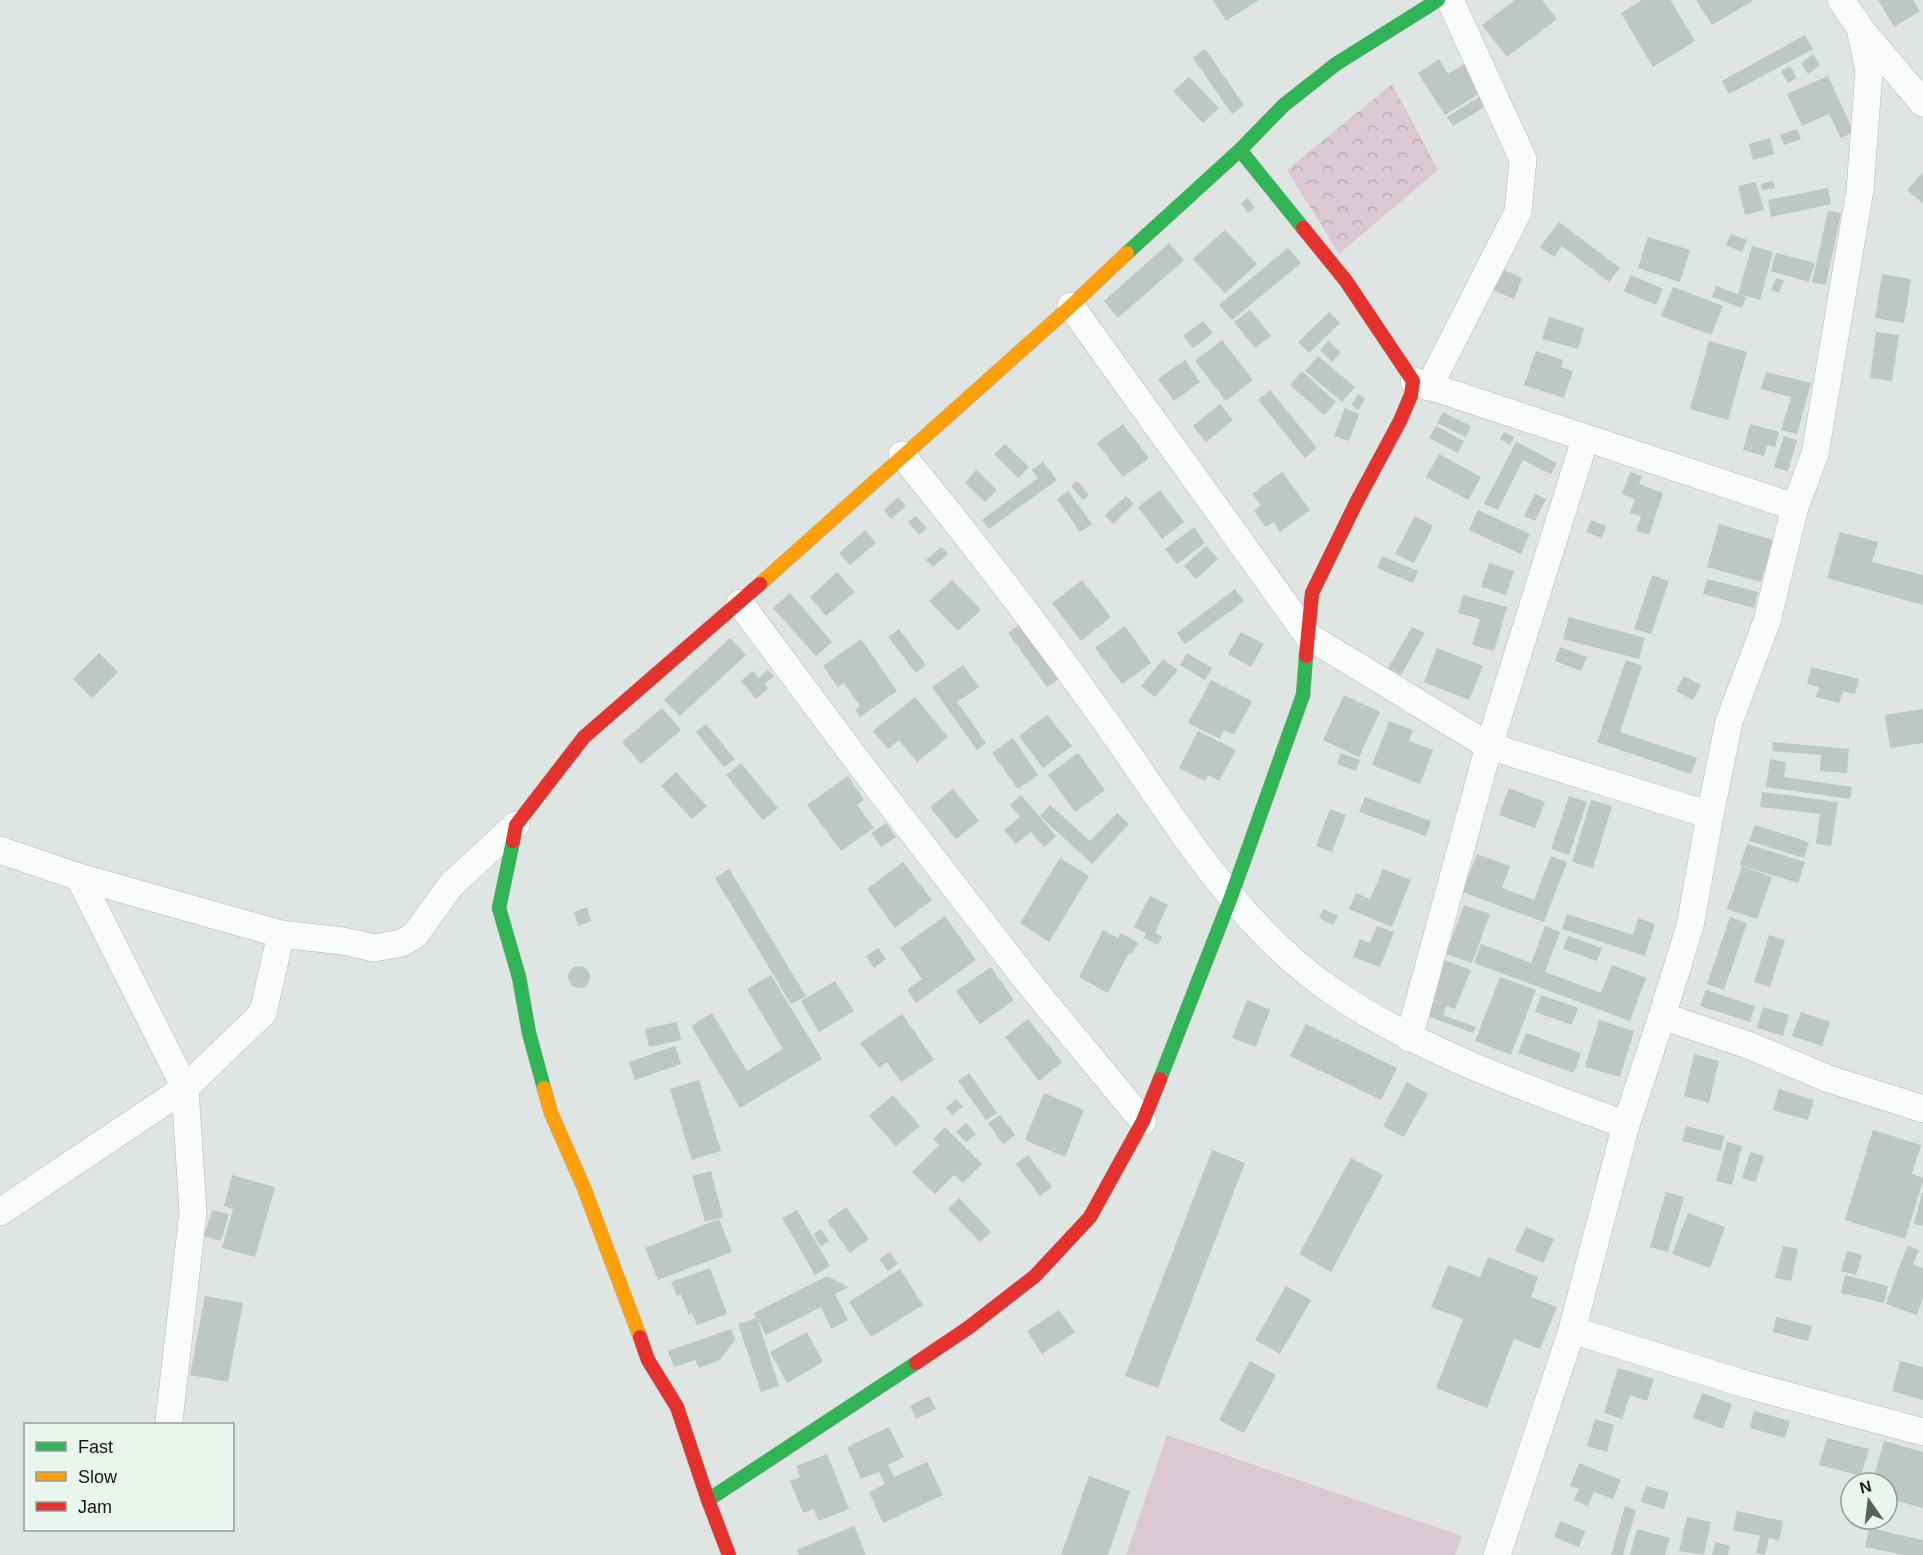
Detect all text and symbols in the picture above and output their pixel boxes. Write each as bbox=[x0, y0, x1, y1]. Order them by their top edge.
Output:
legend bbox=[24, 1423, 234, 1531]
text: Fast bbox=[78, 1437, 113, 1457]
text: Slow bbox=[78, 1467, 118, 1487]
north arrow bbox=[1839, 1471, 1899, 1531]
text: N bbox=[1858, 1477, 1873, 1497]
text: Jam bbox=[78, 1497, 112, 1517]

